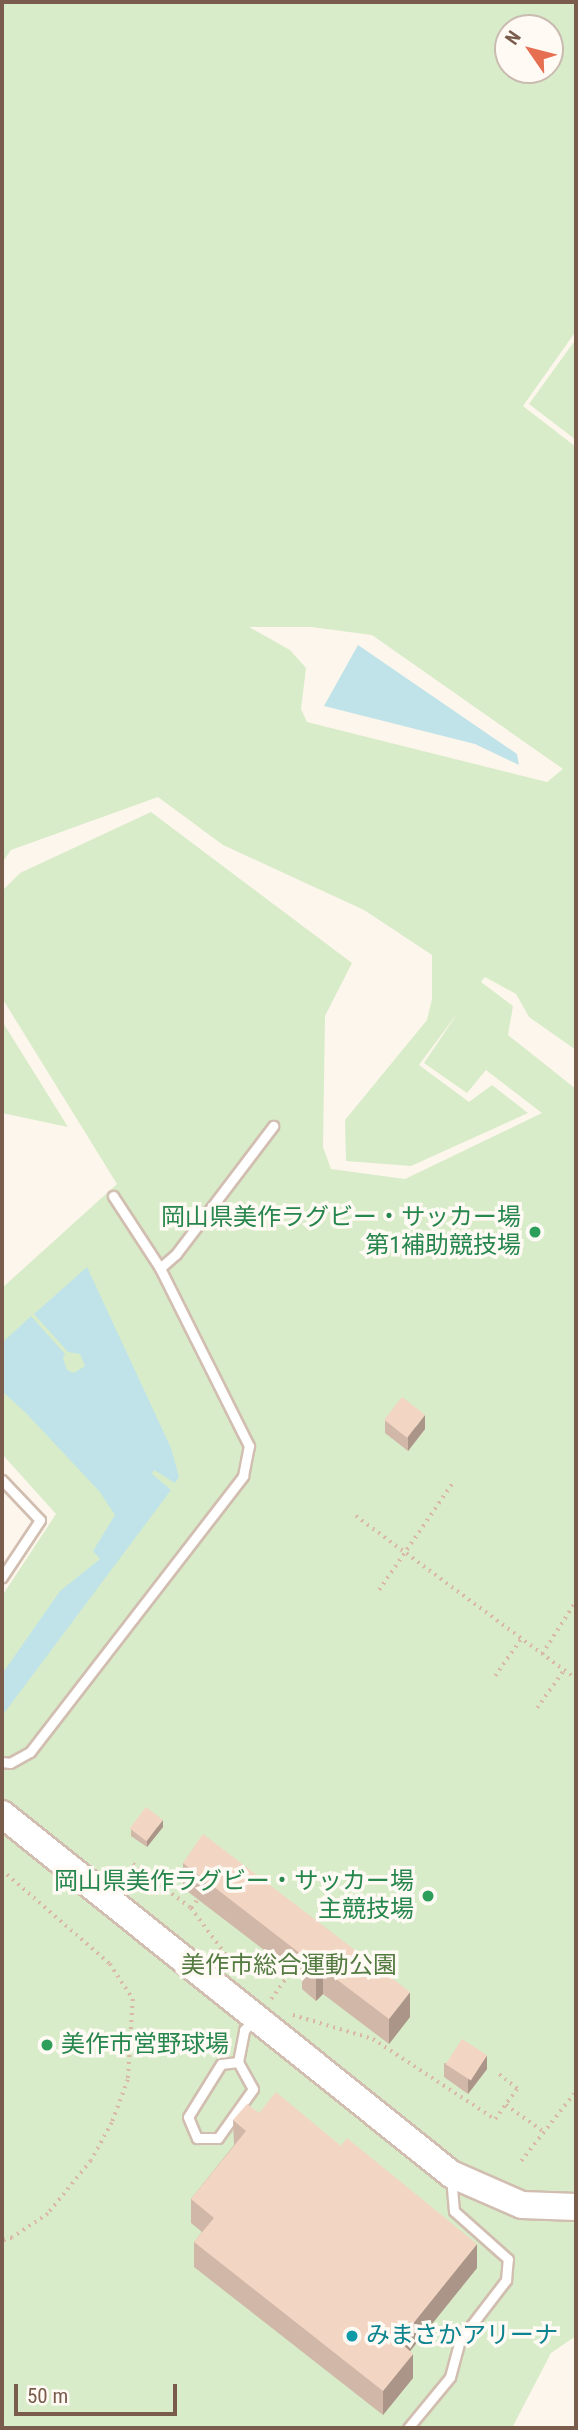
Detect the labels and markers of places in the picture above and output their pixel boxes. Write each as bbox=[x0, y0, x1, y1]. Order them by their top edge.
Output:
place label: 岡山県美作ラグビー・サッカー場 第1補助競技場 bbox=[161, 1204, 521, 1260]
marker: 岡山県美作ラグビー・サッカー場 第1補助競技場 bbox=[527, 1224, 543, 1240]
place label: 岡山県美作ラグビー・サッカー場 主競技場 bbox=[54, 1868, 414, 1924]
marker: 岡山県美作ラグビー・サッカー場 主競技場 bbox=[420, 1888, 436, 1904]
place label: 美作市営野球場 bbox=[61, 2031, 229, 2059]
marker: 美作市営野球場 bbox=[39, 2037, 55, 2053]
place label: みまさかアリーナ bbox=[366, 2322, 558, 2350]
marker: みまさかアリーナ bbox=[344, 2328, 360, 2344]

